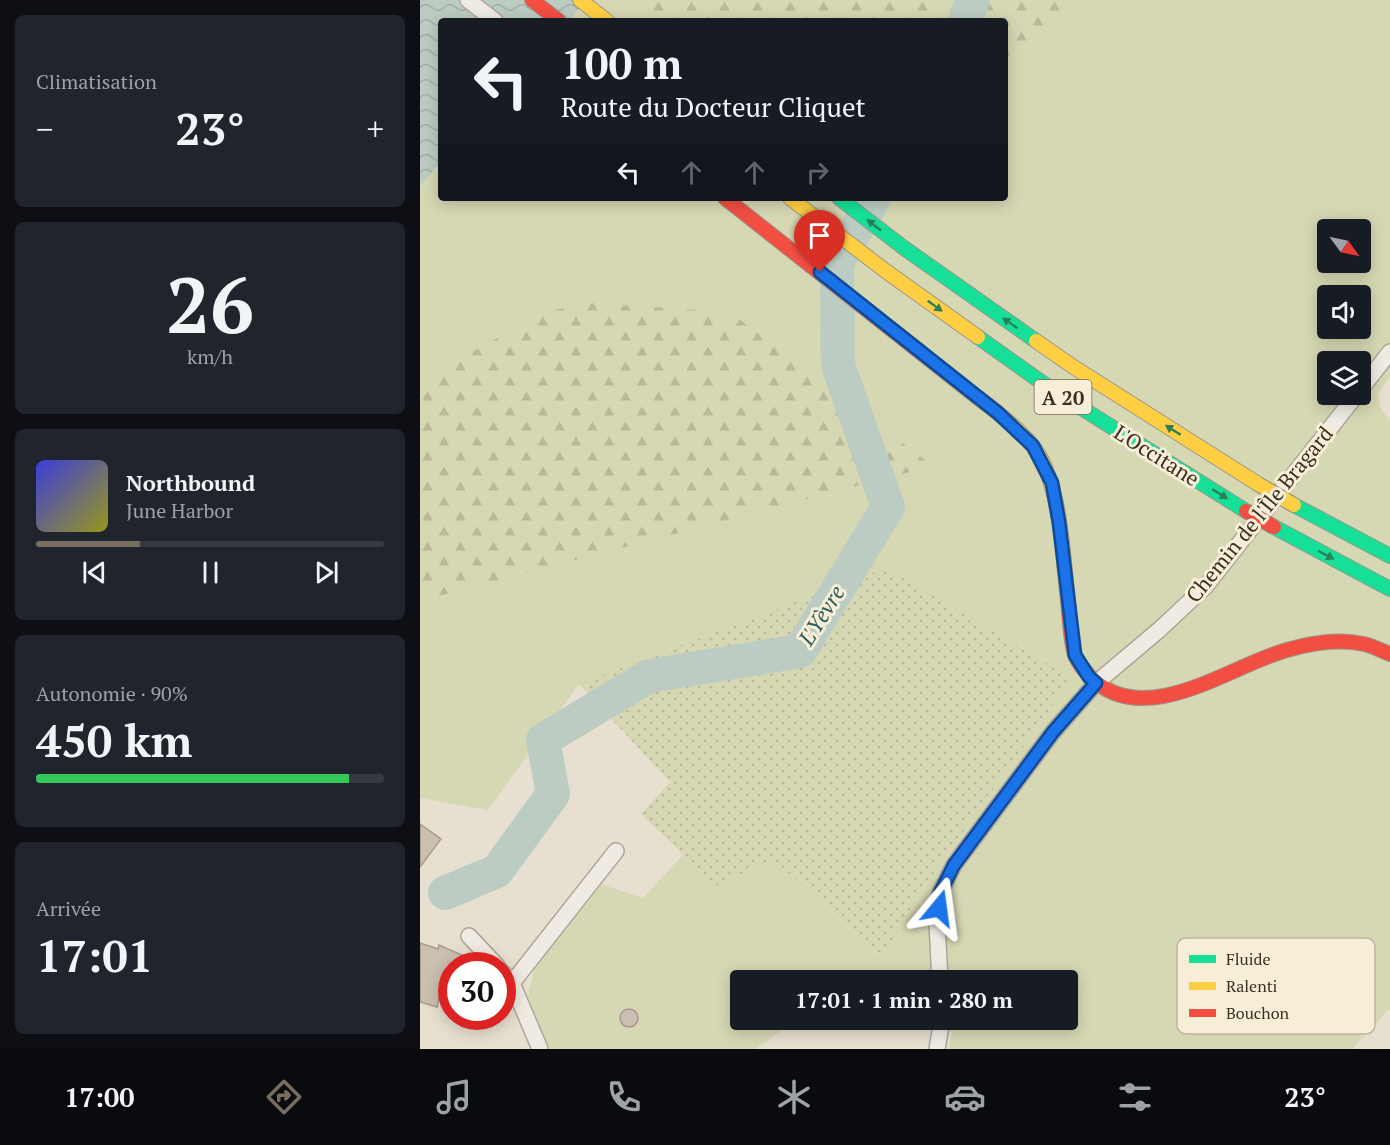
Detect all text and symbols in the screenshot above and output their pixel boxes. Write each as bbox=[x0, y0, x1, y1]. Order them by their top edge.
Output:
text: 100 m bbox=[561, 35, 682, 91]
icon: left bbox=[462, 42, 540, 120]
text: Climatisation bbox=[36, 68, 157, 95]
text: Route du Docteur Cliquet bbox=[561, 89, 865, 125]
text: 23° bbox=[175, 98, 245, 158]
text: − bbox=[36, 107, 54, 150]
text: + bbox=[366, 107, 384, 150]
icon: left bbox=[612, 156, 645, 189]
icon: ahead bbox=[675, 156, 708, 189]
icon: ahead bbox=[738, 156, 771, 189]
icon: right bbox=[801, 156, 834, 189]
pin bbox=[794, 210, 845, 272]
one-way arrow bbox=[866, 218, 882, 231]
icon: arrive bbox=[803, 219, 836, 252]
north arrow bbox=[1317, 219, 1371, 273]
map controls bbox=[1317, 219, 1371, 405]
text: 26 bbox=[166, 252, 254, 355]
button: sound bbox=[1317, 285, 1371, 339]
one-way arrow bbox=[927, 300, 943, 311]
one-way arrow bbox=[1003, 317, 1019, 329]
text: km/h bbox=[187, 343, 233, 370]
button: layers bbox=[1317, 351, 1371, 405]
road number: A 20 bbox=[1034, 380, 1092, 414]
street label: L'Occitane bbox=[1109, 418, 1205, 492]
street label: Chemin de l'Île Bragard bbox=[1179, 420, 1339, 608]
one-way arrow bbox=[1165, 425, 1181, 436]
text: Northbound bbox=[126, 468, 255, 497]
one-way arrow bbox=[1212, 489, 1228, 500]
text: June Harbor bbox=[126, 497, 233, 524]
one-way arrow bbox=[1317, 550, 1334, 560]
icon: previous bbox=[78, 556, 111, 589]
icon: pause bbox=[194, 556, 227, 589]
icon: next bbox=[310, 556, 343, 589]
water label: L'Yèvre bbox=[791, 580, 851, 651]
text: Autonomie · 90% bbox=[36, 680, 188, 707]
text: 450 km bbox=[36, 710, 192, 770]
position arrow bbox=[907, 876, 971, 940]
text: Arrivée bbox=[36, 895, 101, 922]
text: 17:01 bbox=[36, 925, 153, 985]
legend bbox=[1177, 938, 1375, 1034]
text: Fluide bbox=[1226, 948, 1270, 970]
speed limit sign: 30 bbox=[438, 952, 516, 1030]
text: Ralenti bbox=[1226, 975, 1278, 997]
text: 17:01 · 1 min · 280 m bbox=[795, 985, 1013, 1014]
text: Bouchon bbox=[1226, 1002, 1290, 1024]
icon: directions bbox=[263, 1076, 305, 1118]
icon: music bbox=[433, 1076, 475, 1118]
icon: phone bbox=[603, 1076, 645, 1118]
icon: climate bbox=[773, 1076, 815, 1118]
icon: car bbox=[944, 1076, 986, 1118]
icon: filters bbox=[1114, 1076, 1156, 1118]
text: 17:00 bbox=[64, 1079, 134, 1115]
text: 23° bbox=[1284, 1079, 1326, 1115]

